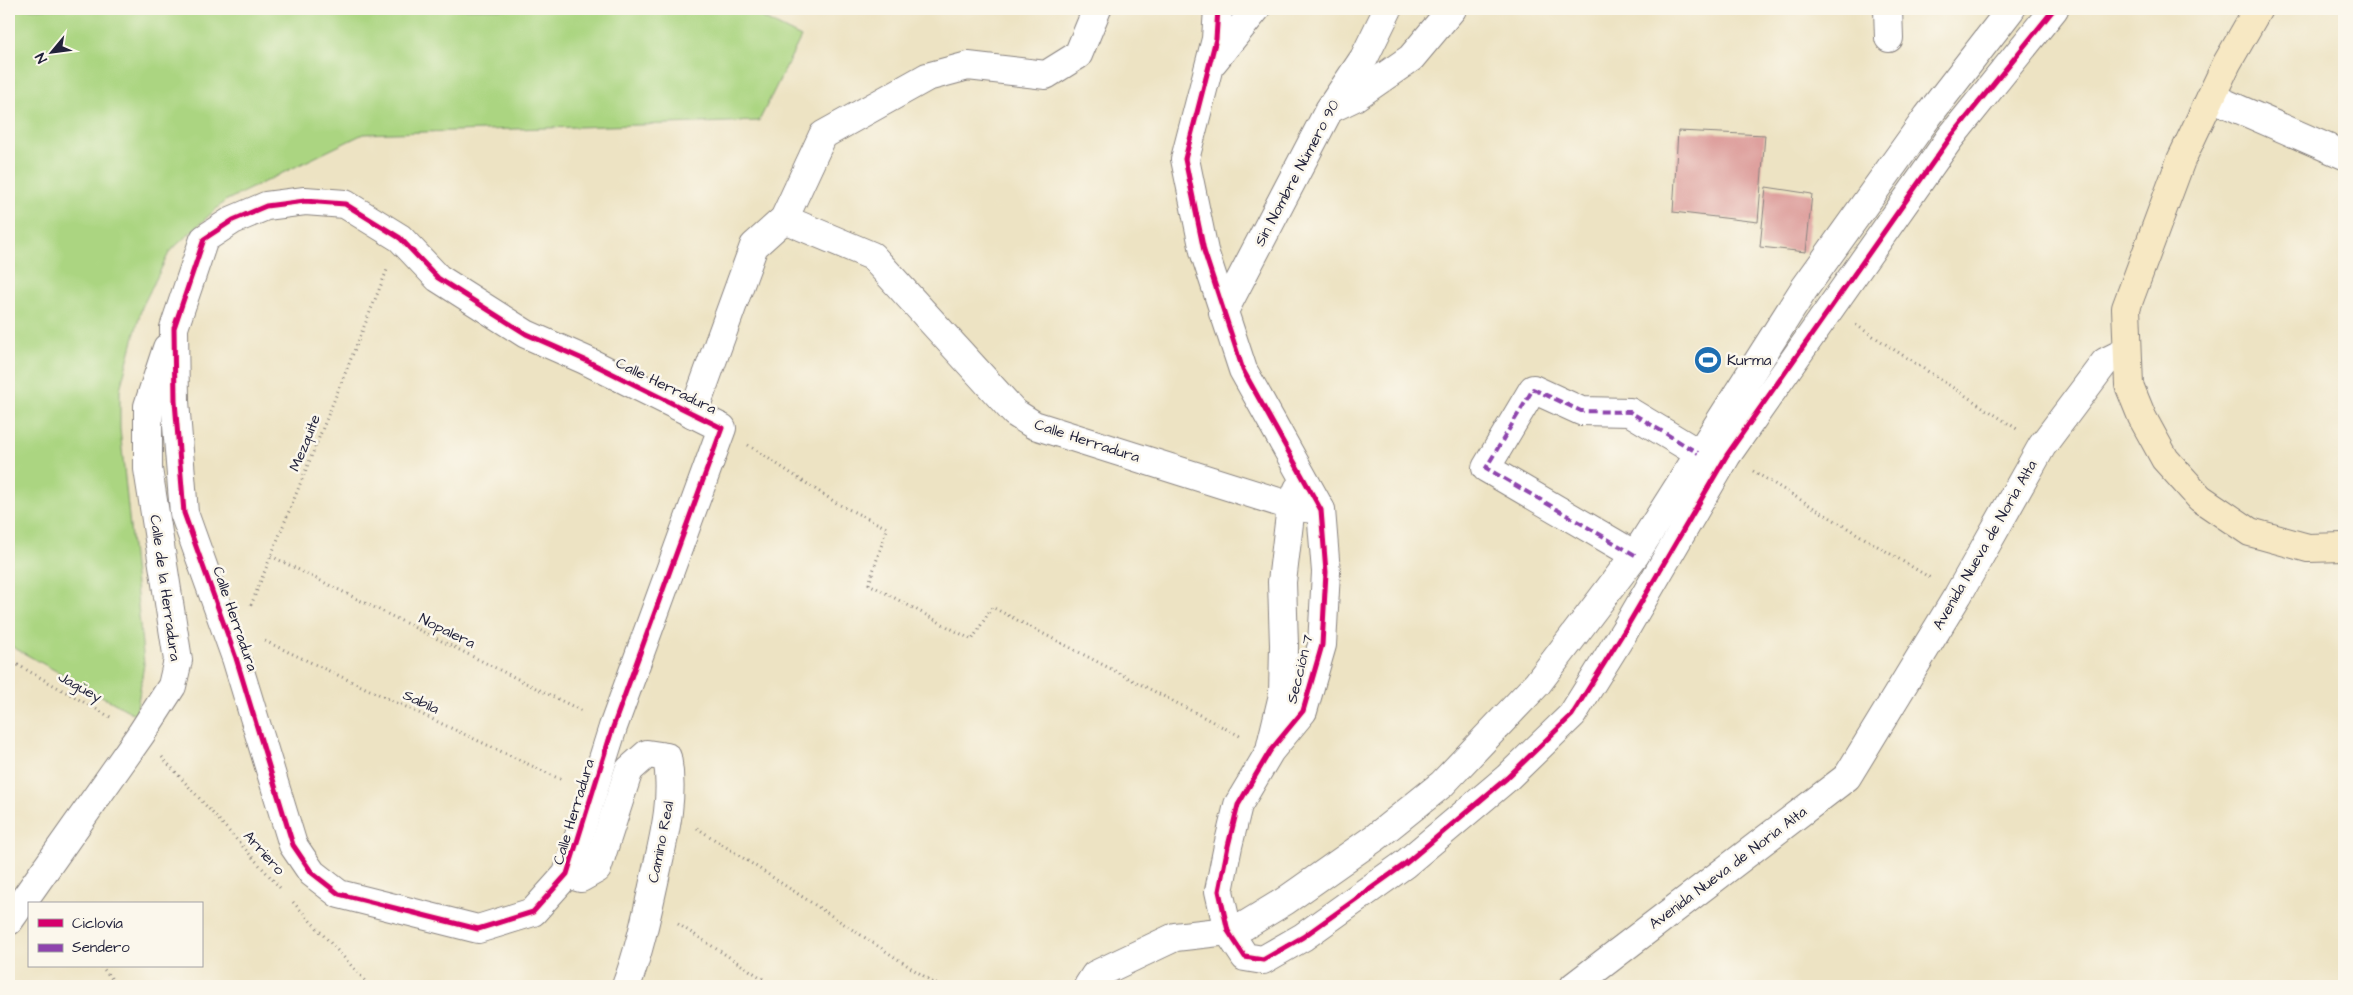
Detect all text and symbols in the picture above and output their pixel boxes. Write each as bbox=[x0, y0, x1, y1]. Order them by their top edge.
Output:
north arrow bbox=[28, 28, 78, 78]
text: N bbox=[31, 49, 52, 67]
street label: Sin Nombre Número 90 bbox=[1249, 96, 1345, 250]
sports icon: Kurma bbox=[1693, 345, 1723, 375]
place label: Kurma bbox=[1727, 350, 1772, 371]
street label: Calle Herradura bbox=[612, 353, 720, 420]
street label: Mezquite bbox=[284, 411, 326, 475]
street label: Calle Herradura bbox=[1032, 414, 1143, 468]
street label: Avenida Nueva de Noria Alta bbox=[1928, 456, 2042, 634]
street label: Calle de la Herradura bbox=[144, 514, 186, 663]
street label: Calle Herradura bbox=[207, 564, 263, 675]
street label: Nopalera bbox=[415, 608, 479, 654]
street label: Sección 7 bbox=[1281, 632, 1319, 706]
street label: Jagüey bbox=[54, 666, 106, 709]
street label: Sabila bbox=[399, 684, 443, 720]
street label: Calle Herradura bbox=[548, 756, 600, 868]
street label: Camino Real bbox=[643, 799, 679, 885]
street label: Avenida Nueva de Noria Alta bbox=[1645, 801, 1812, 934]
street label: Arriero bbox=[238, 826, 290, 880]
legend bbox=[28, 902, 202, 968]
text: Ciclovía bbox=[72, 913, 123, 934]
text: Sendero bbox=[72, 937, 130, 958]

